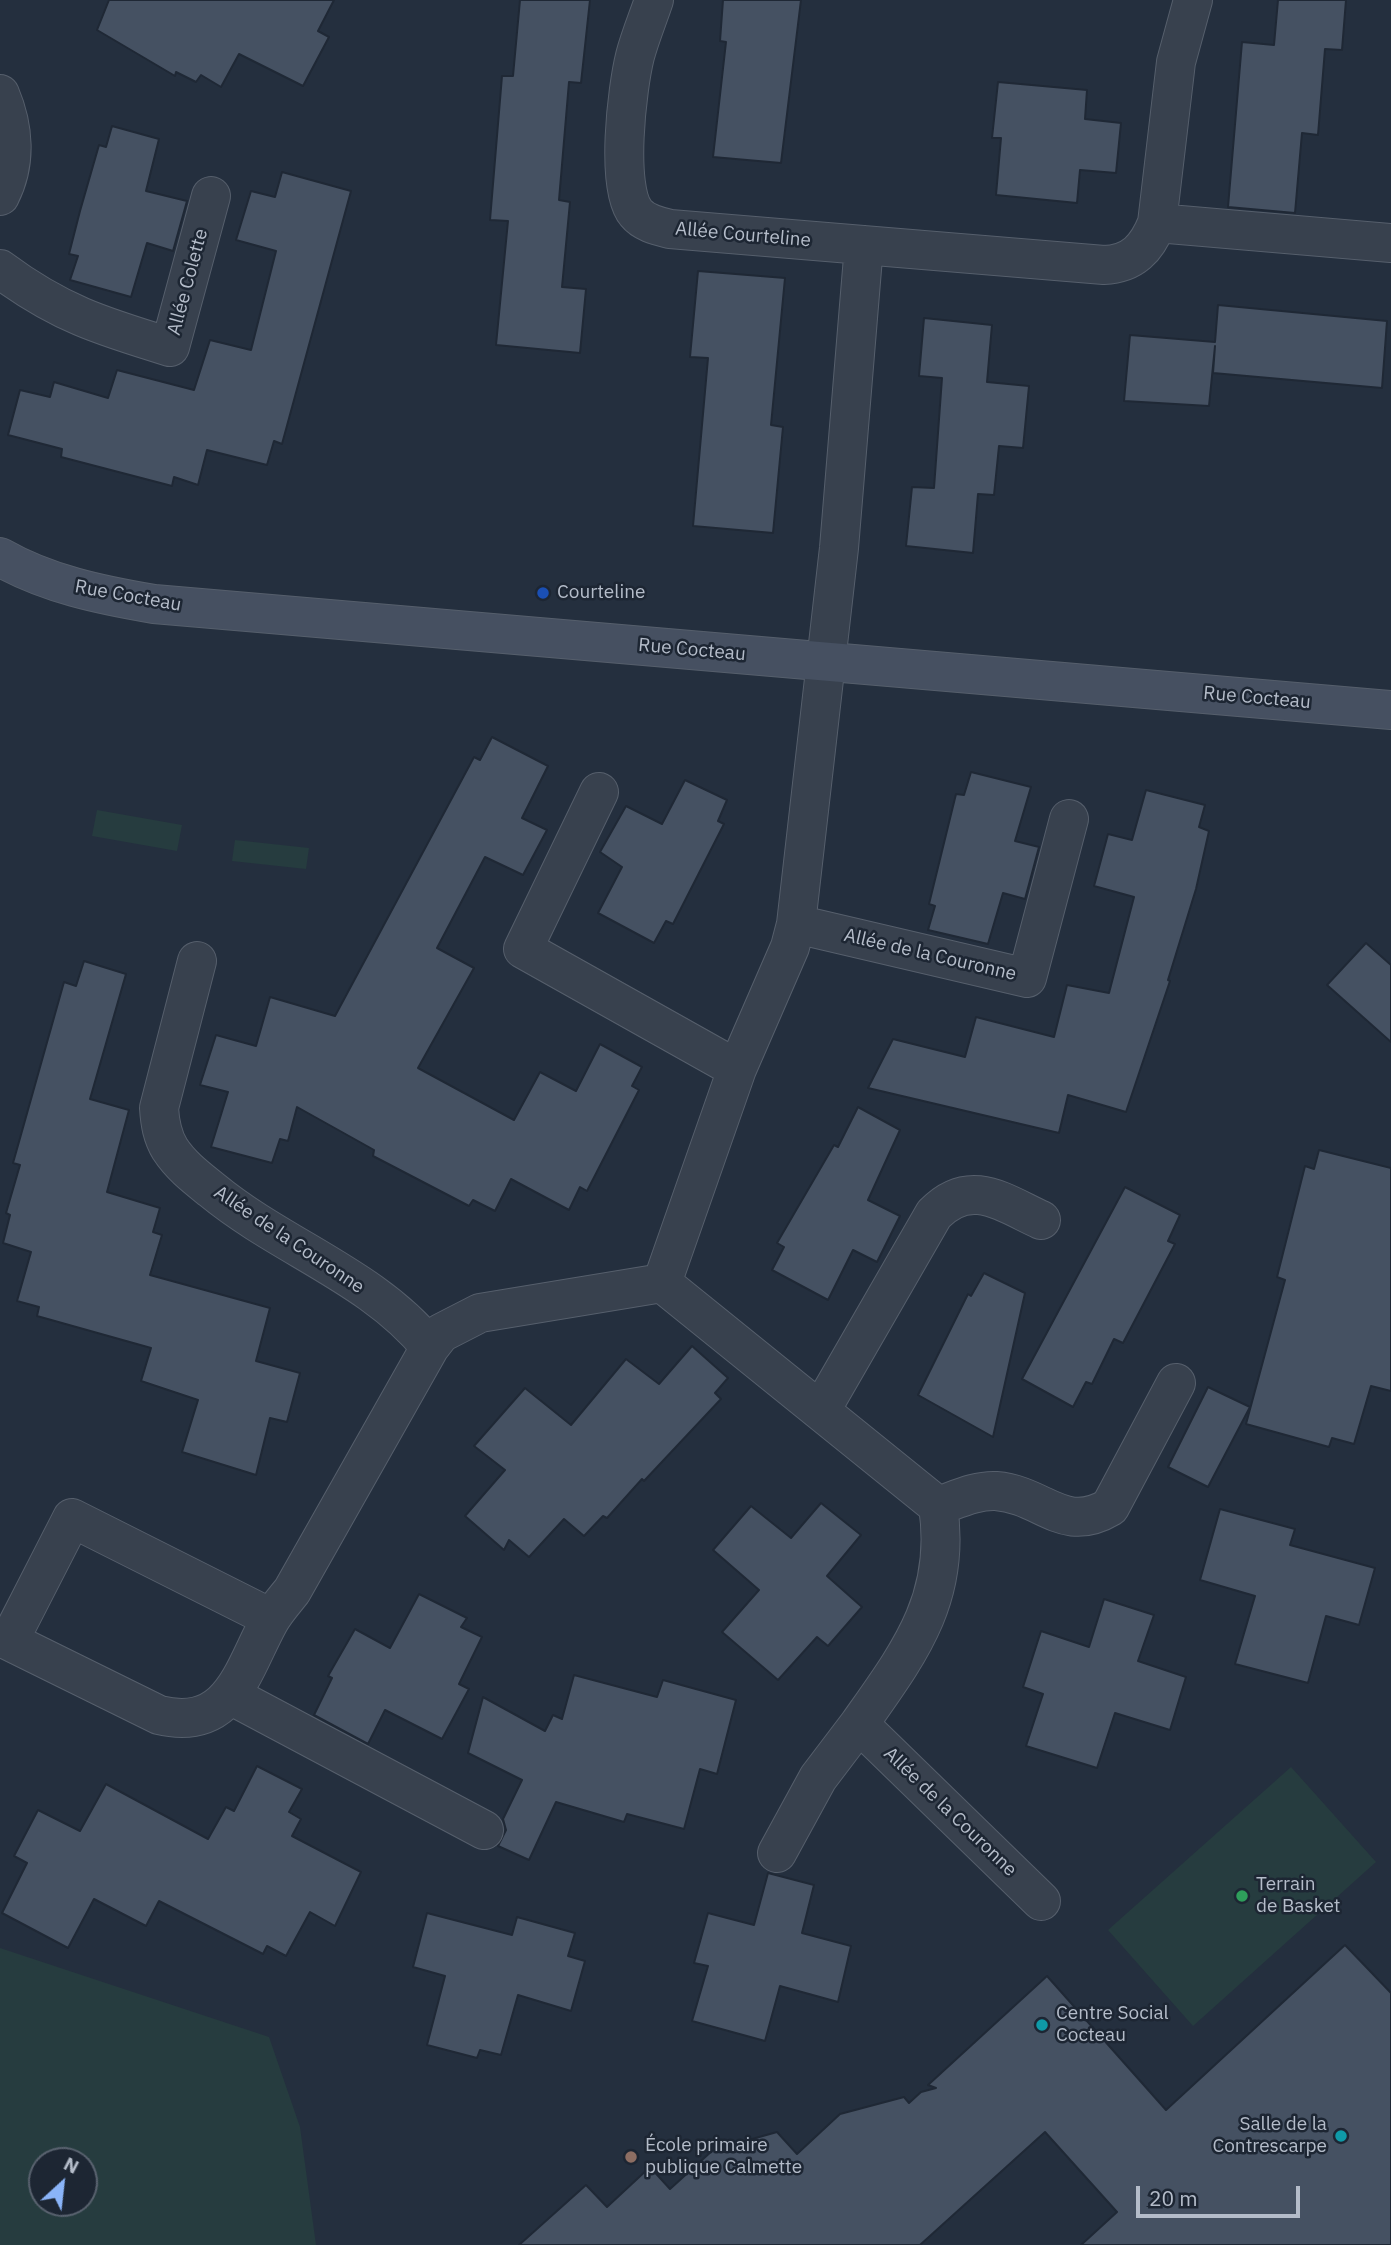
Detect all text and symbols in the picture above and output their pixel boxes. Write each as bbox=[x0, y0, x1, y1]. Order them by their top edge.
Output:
street label: Allée Courteline bbox=[674, 218, 812, 252]
street label: Allée Colette bbox=[163, 226, 213, 338]
street label: Rue Cocteau bbox=[73, 575, 183, 617]
place label: Courteline bbox=[557, 582, 645, 604]
marker: Courteline bbox=[535, 585, 551, 601]
street label: Rue Cocteau bbox=[637, 634, 747, 666]
street label: Rue Cocteau bbox=[1202, 682, 1312, 714]
street label: Allée de la Couronne bbox=[842, 924, 1018, 986]
street label: Allée de la Couronne bbox=[210, 1181, 368, 1299]
street label: Allée de la Couronne bbox=[879, 1743, 1021, 1881]
place label: Terrain de Basket bbox=[1256, 1874, 1341, 1918]
marker: Terrain de Basket bbox=[1234, 1888, 1250, 1904]
place label: Centre Social Cocteau bbox=[1056, 2003, 1169, 2047]
marker: Centre Social Cocteau bbox=[1034, 2017, 1050, 2033]
place label: Salle de la Contrescarpe bbox=[1212, 2114, 1327, 2158]
marker: Salle de la Contrescarpe bbox=[1333, 2128, 1349, 2144]
place label: École primaire publique Calmette bbox=[645, 2135, 802, 2179]
north arrow bbox=[28, 2147, 98, 2217]
marker: École primaire publique Calmette bbox=[623, 2149, 639, 2165]
text: N bbox=[60, 2151, 83, 2179]
scale bar bbox=[1139, 2172, 1304, 2216]
text: 20 m bbox=[1149, 2184, 1198, 2212]

